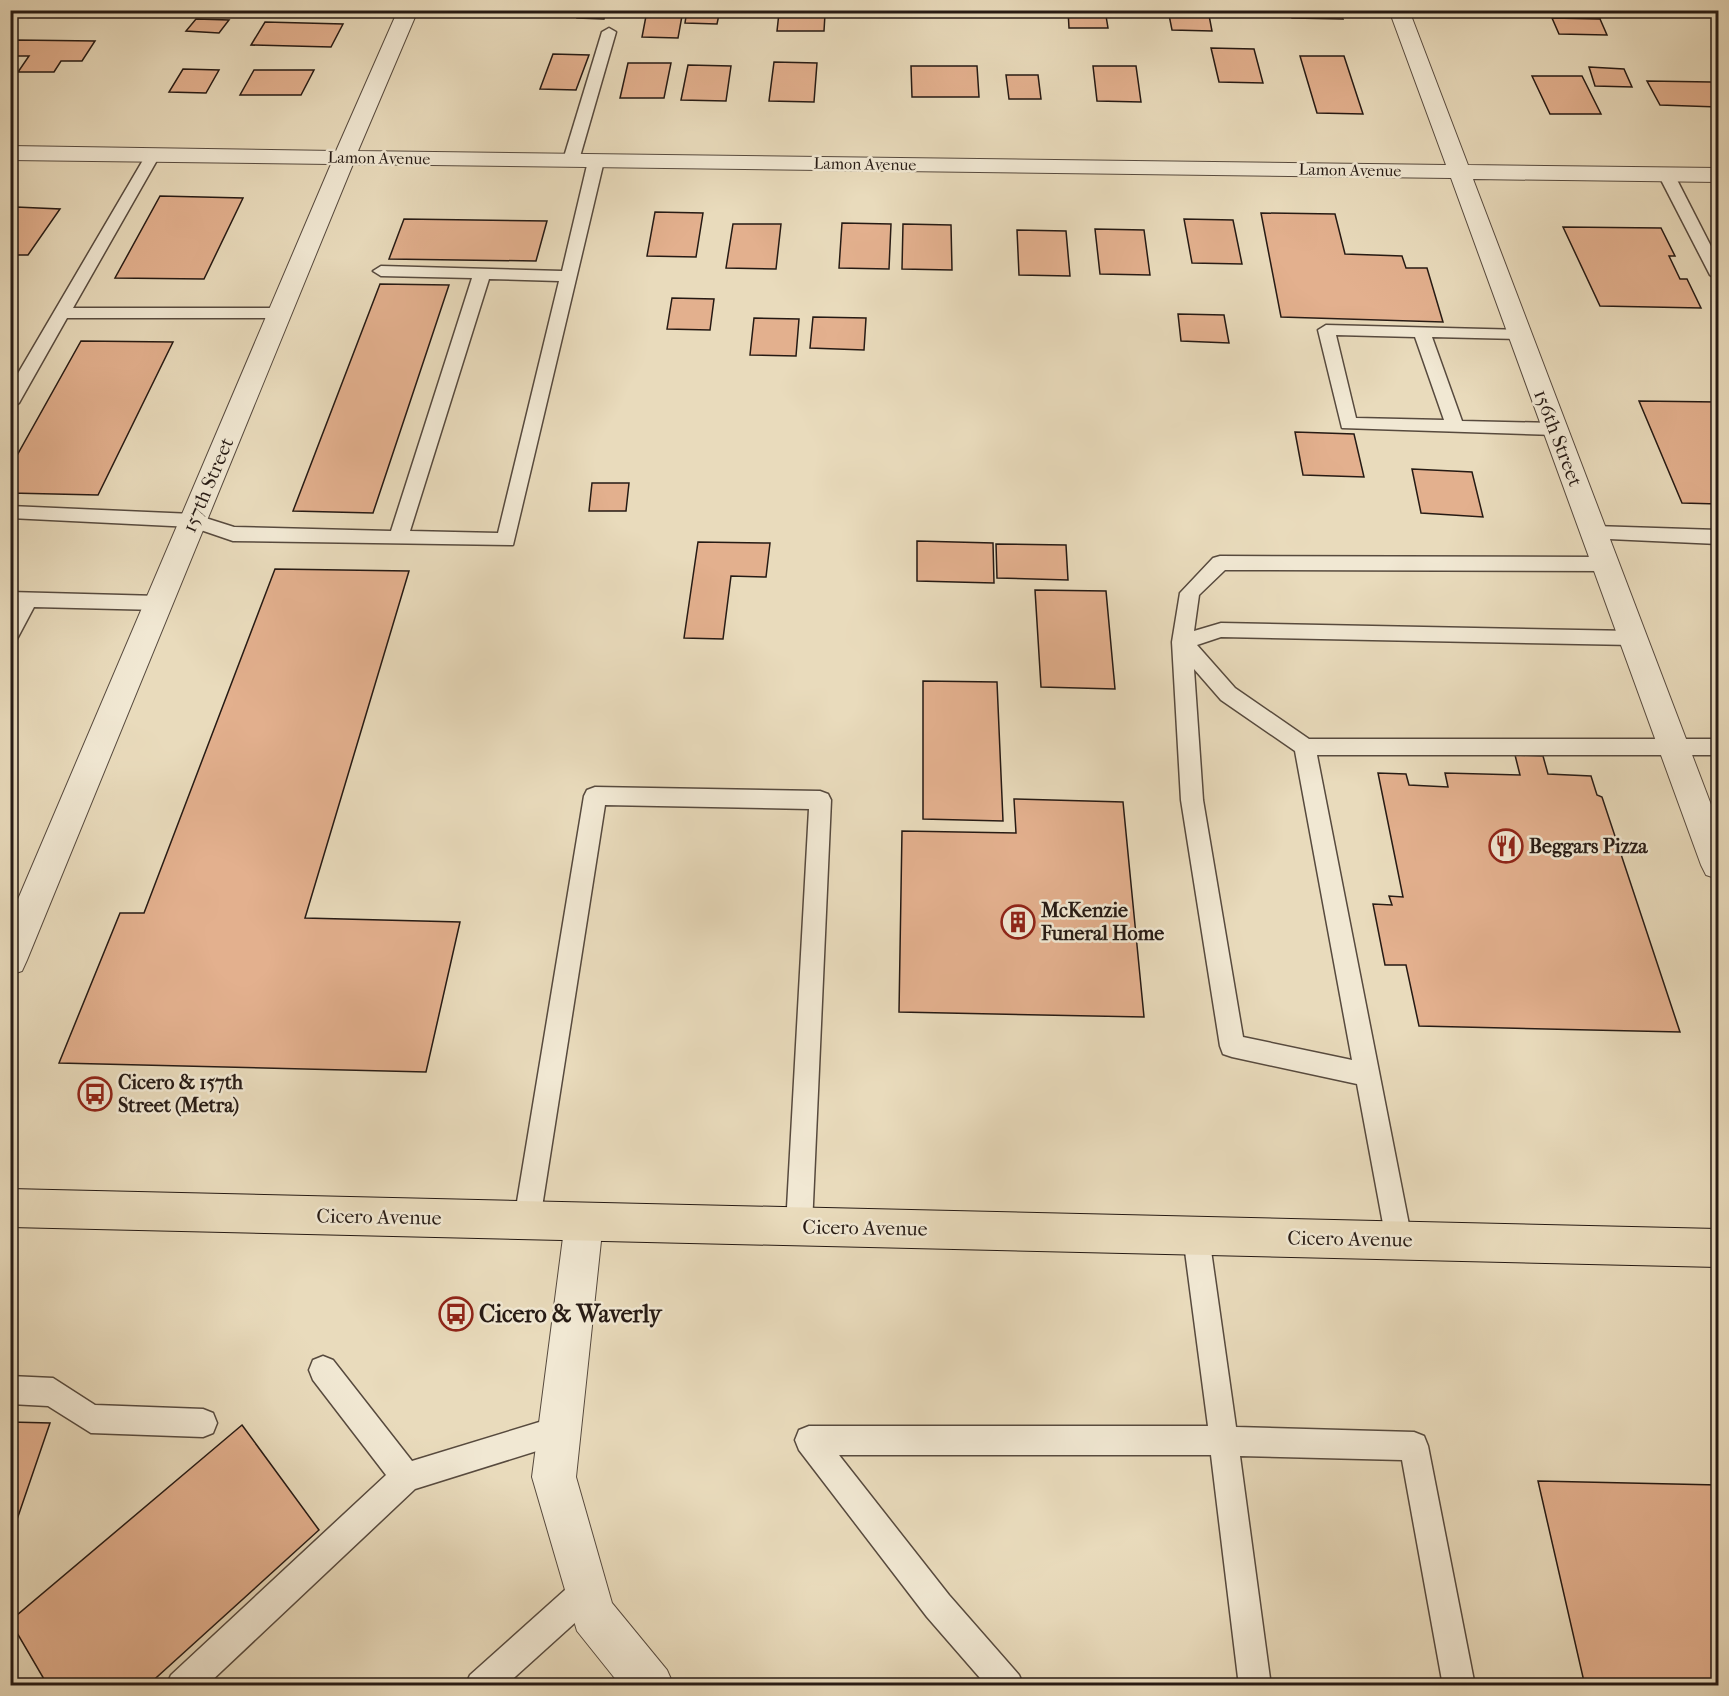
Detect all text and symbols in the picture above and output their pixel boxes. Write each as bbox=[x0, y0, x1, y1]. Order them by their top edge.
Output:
street label: Lamon Avenue bbox=[327, 148, 431, 168]
street label: Lamon Avenue bbox=[813, 154, 917, 174]
street label: Lamon Avenue bbox=[1298, 160, 1402, 180]
street label: 156th Street bbox=[1529, 386, 1587, 490]
street label: 157th Street bbox=[178, 434, 238, 536]
restaurant icon: Beggars Pizza bbox=[1488, 828, 1524, 864]
place label: Beggars Pizza bbox=[1529, 835, 1648, 858]
place label: McKenzie Funeral Home bbox=[1040, 899, 1164, 945]
building icon: McKenzie Funeral Home bbox=[1000, 904, 1036, 940]
place label: Cicero & 157th Street (Metra) bbox=[118, 1071, 244, 1117]
bus stop icon: Cicero & 157th Street (Metra) bbox=[77, 1076, 113, 1112]
street label: Cicero Avenue bbox=[316, 1204, 442, 1230]
street label: Cicero Avenue bbox=[802, 1215, 928, 1241]
street label: Cicero Avenue bbox=[1287, 1226, 1413, 1252]
bus stop icon: Cicero & Waverly bbox=[438, 1296, 474, 1332]
place label: Cicero & Waverly bbox=[479, 1300, 663, 1328]

